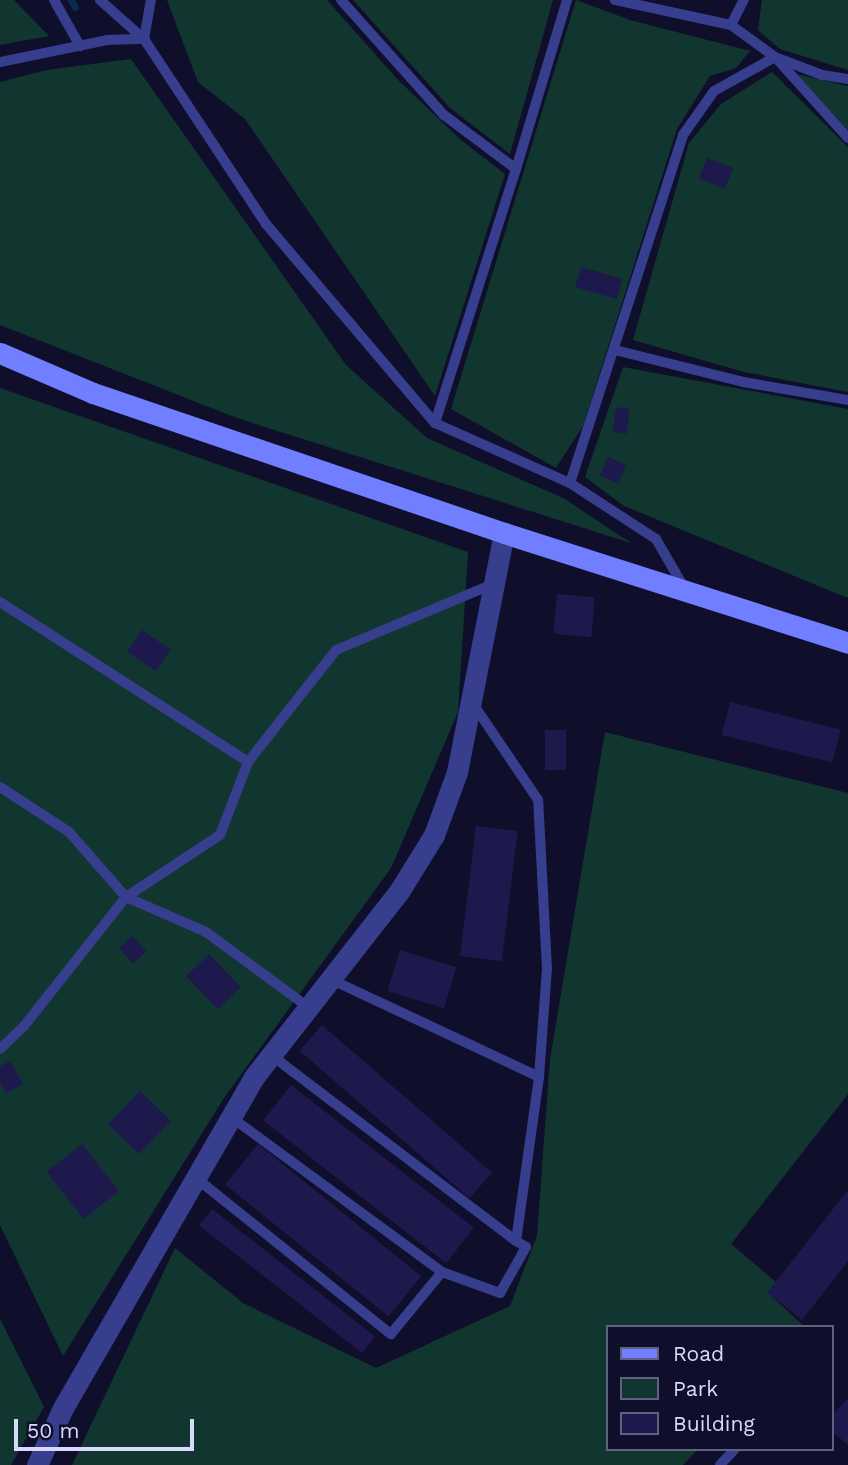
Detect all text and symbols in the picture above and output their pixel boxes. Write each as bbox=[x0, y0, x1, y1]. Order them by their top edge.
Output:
legend bbox=[606, 1325, 834, 1451]
text: Road bbox=[673, 1341, 724, 1366]
text: Park bbox=[673, 1376, 718, 1401]
scale bar bbox=[18, 1406, 198, 1450]
text: Building bbox=[673, 1411, 755, 1436]
text: 50 m bbox=[27, 1418, 79, 1443]

